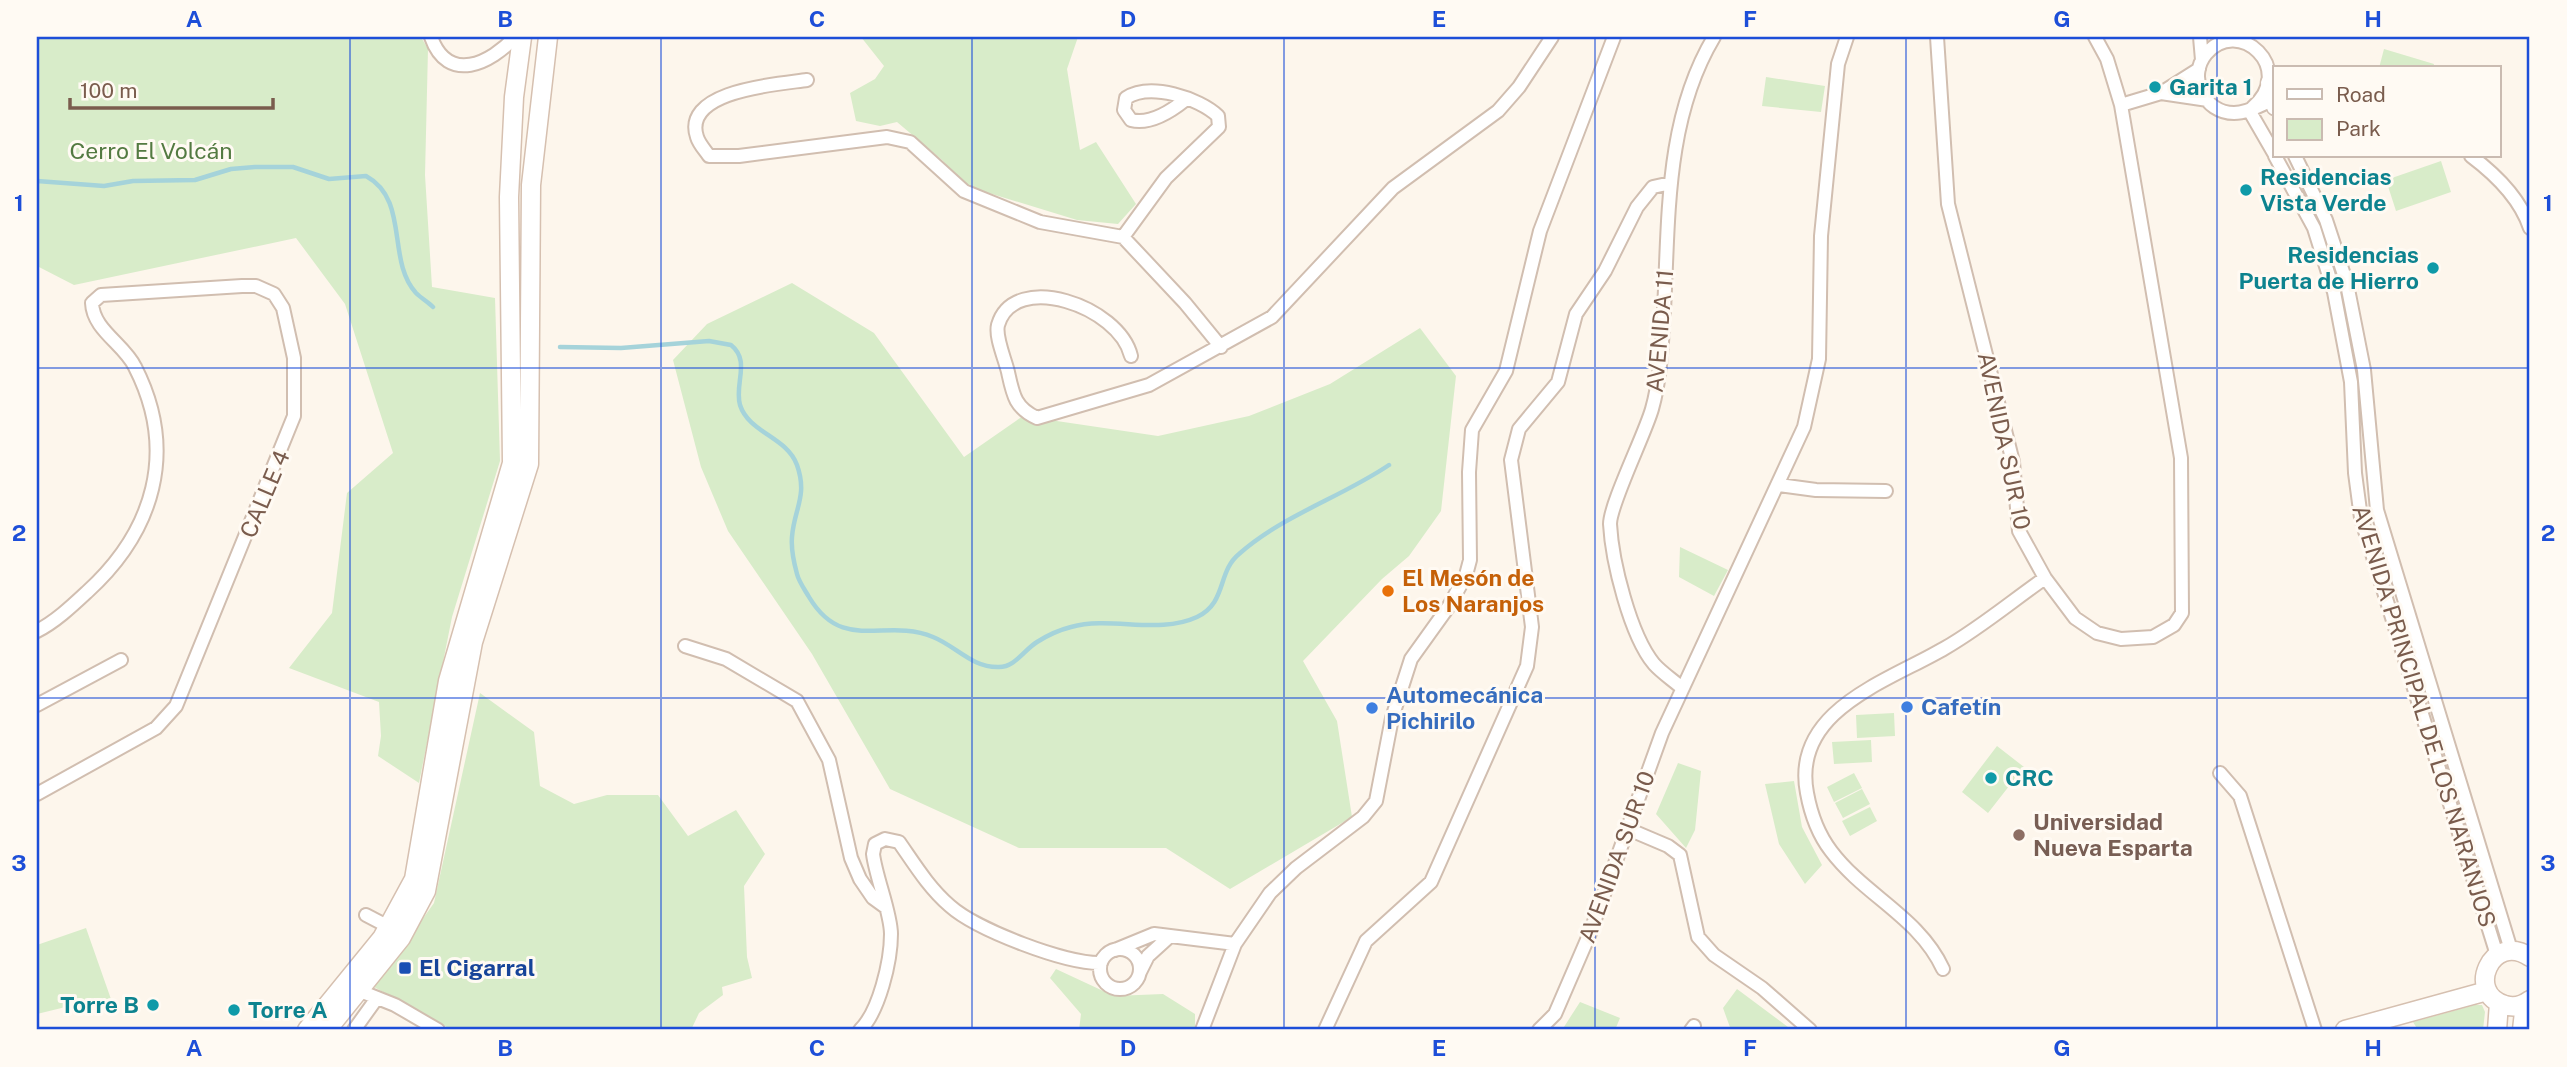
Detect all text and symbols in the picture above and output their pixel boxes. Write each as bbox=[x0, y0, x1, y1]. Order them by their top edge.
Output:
text: A bbox=[186, 5, 203, 32]
text: B bbox=[497, 5, 513, 32]
text: C bbox=[809, 5, 825, 32]
text: D bbox=[1120, 5, 1136, 32]
text: E bbox=[1432, 5, 1446, 32]
text: F bbox=[1743, 5, 1757, 32]
text: G bbox=[2053, 5, 2071, 32]
text: H bbox=[2364, 5, 2382, 32]
scale bar bbox=[70, 66, 273, 110]
legend bbox=[2273, 66, 2500, 158]
place label: Garita 1 bbox=[2169, 73, 2253, 100]
text: 100 m bbox=[80, 78, 137, 103]
marker: Garita 1 bbox=[2147, 79, 2163, 95]
text: Road bbox=[2336, 82, 2386, 107]
text: Park bbox=[2336, 116, 2381, 141]
park label: Cerro El Volcán bbox=[69, 137, 233, 164]
place label: Residencias Vista Verde bbox=[2260, 163, 2392, 216]
marker: Residencias Vista Verde bbox=[2238, 182, 2254, 198]
text: 1 bbox=[14, 189, 24, 216]
text: 1 bbox=[2543, 189, 2553, 216]
place label: Residencias Puerta de Hierro bbox=[2238, 241, 2419, 294]
marker: Residencias Puerta de Hierro bbox=[2425, 260, 2441, 276]
street label: AVENIDA 11 bbox=[1641, 268, 1678, 394]
street label: AVENIDA SUR 10 bbox=[1972, 350, 2036, 532]
street label: CALLE 4 bbox=[234, 446, 295, 542]
street label: AVENIDA PRINCIPAL DE LOS NARANJOS bbox=[2347, 501, 2502, 930]
text: 2 bbox=[12, 519, 26, 546]
text: 2 bbox=[2541, 519, 2555, 546]
place label: El Mesón de Los Naranjos bbox=[1402, 564, 1544, 617]
marker: El Mesón de Los Naranjos bbox=[1380, 583, 1396, 599]
place label: Automecánica Pichirilo bbox=[1386, 681, 1543, 734]
place label: Cafetín bbox=[1921, 693, 2001, 720]
marker: Cafetín bbox=[1899, 699, 1915, 715]
marker: Automecánica Pichirilo bbox=[1364, 700, 1380, 716]
place label: CRC bbox=[2005, 764, 2054, 791]
street label: AVENIDA SUR 10 bbox=[1573, 767, 1660, 946]
marker: CRC bbox=[1983, 770, 1999, 786]
place label: Universidad Nueva Esparta bbox=[2033, 808, 2193, 861]
marker: Universidad Nueva Esparta bbox=[2011, 827, 2027, 843]
text: 3 bbox=[11, 849, 27, 876]
text: 3 bbox=[2540, 849, 2556, 876]
place label: El Cigarral bbox=[419, 954, 535, 981]
marker: El Cigarral bbox=[397, 960, 413, 976]
place label: Torre B bbox=[60, 991, 139, 1018]
place label: Torre A bbox=[248, 996, 328, 1023]
marker: Torre B bbox=[145, 997, 161, 1013]
marker: Torre A bbox=[226, 1002, 242, 1018]
text: A bbox=[186, 1034, 203, 1061]
text: B bbox=[497, 1034, 513, 1061]
text: C bbox=[809, 1034, 825, 1061]
text: D bbox=[1120, 1034, 1136, 1061]
text: E bbox=[1432, 1034, 1446, 1061]
text: F bbox=[1743, 1034, 1757, 1061]
text: G bbox=[2053, 1034, 2071, 1061]
text: H bbox=[2364, 1034, 2382, 1061]

